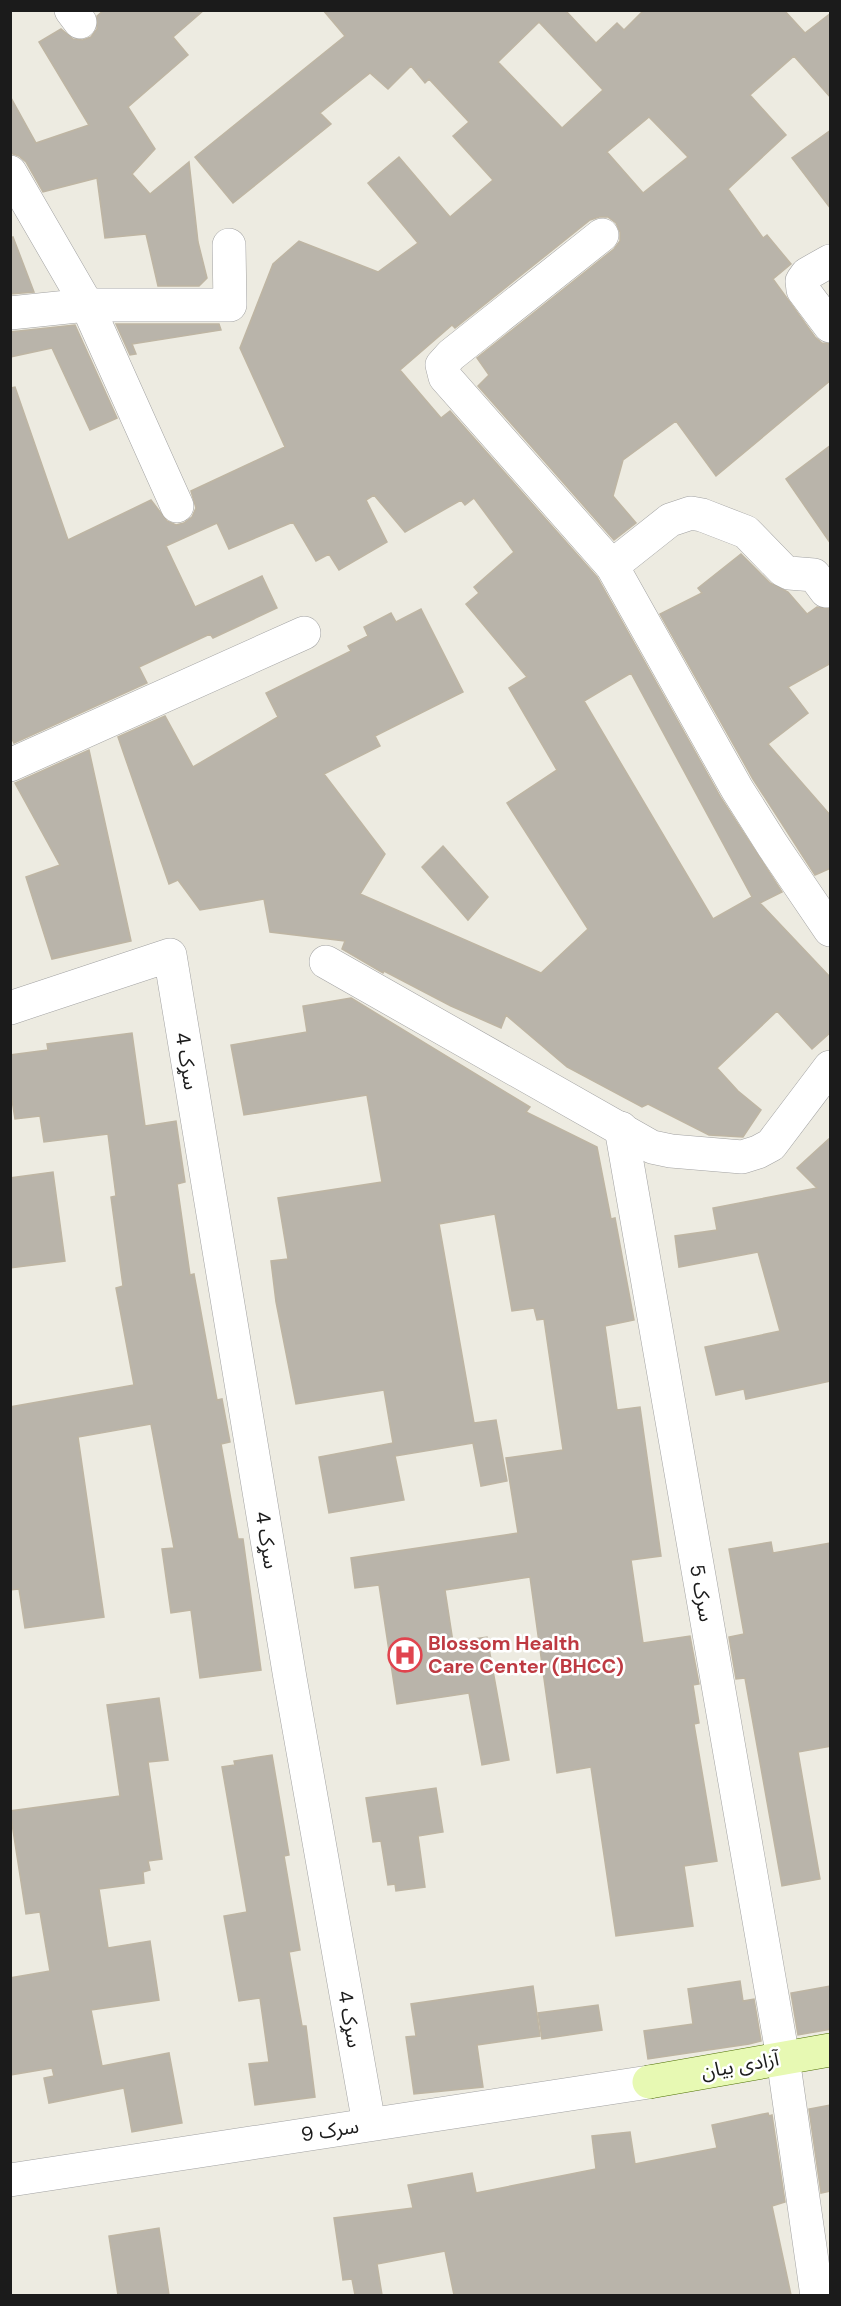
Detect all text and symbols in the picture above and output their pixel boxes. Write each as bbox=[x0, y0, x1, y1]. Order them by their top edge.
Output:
street label: سړک 4 bbox=[170, 1030, 204, 1092]
street label: سړک 4 bbox=[250, 1509, 284, 1571]
street label: سرک 5 bbox=[684, 1562, 720, 1624]
place label: Blossom Health Care Center (BHCC) bbox=[428, 1630, 624, 1679]
hospital icon: Blossom Health Care Center (BHCC) bbox=[387, 1637, 423, 1673]
street label: سړک 4 bbox=[332, 1988, 368, 2050]
street label: آزادی بیان bbox=[699, 2045, 782, 2085]
street label: سرک 9 bbox=[299, 2113, 361, 2147]

